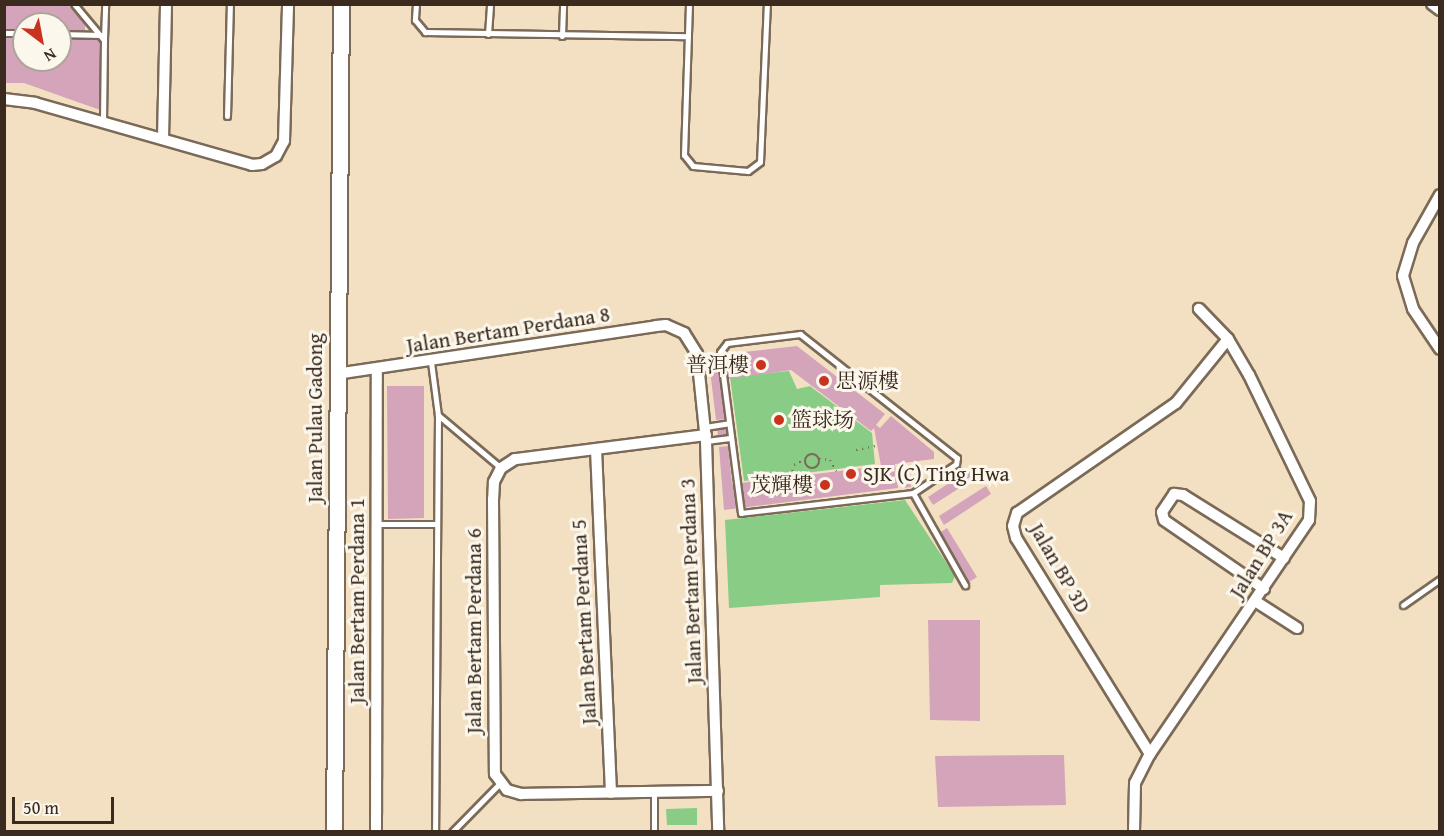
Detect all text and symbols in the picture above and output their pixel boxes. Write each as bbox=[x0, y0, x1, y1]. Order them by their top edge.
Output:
north arrow bbox=[12, 12, 72, 72]
text: N bbox=[40, 43, 61, 69]
street label: Jalan Bertam Perdana 8 bbox=[405, 301, 611, 359]
street label: Jalan Pulau Gadong bbox=[302, 333, 328, 503]
place label: 普洱樓 bbox=[686, 352, 749, 378]
marker: 普洱樓 bbox=[754, 358, 768, 372]
place label: 思源樓 bbox=[836, 368, 899, 394]
marker: 思源樓 bbox=[817, 374, 831, 388]
place label: 篮球场 bbox=[791, 407, 854, 433]
marker: 篮球场 bbox=[772, 413, 786, 427]
place label: SJK (C) Ting Hwa bbox=[863, 461, 1009, 487]
marker: SJK (C) Ting Hwa bbox=[844, 467, 858, 481]
place label: 茂輝樓 bbox=[750, 472, 813, 498]
street label: Jalan Bertam Perdana 3 bbox=[675, 478, 707, 684]
marker: 茂輝樓 bbox=[818, 478, 832, 492]
street label: Jalan Bertam Perdana 1 bbox=[344, 498, 370, 704]
street label: Jalan BP 3A bbox=[1224, 505, 1298, 603]
street label: Jalan Bertam Perdana 5 bbox=[566, 519, 602, 725]
street label: Jalan BP 3D bbox=[1024, 519, 1096, 617]
street label: Jalan Bertam Perdana 6 bbox=[461, 528, 487, 734]
scale bar bbox=[15, 785, 117, 823]
text: 50 m bbox=[23, 794, 59, 821]

